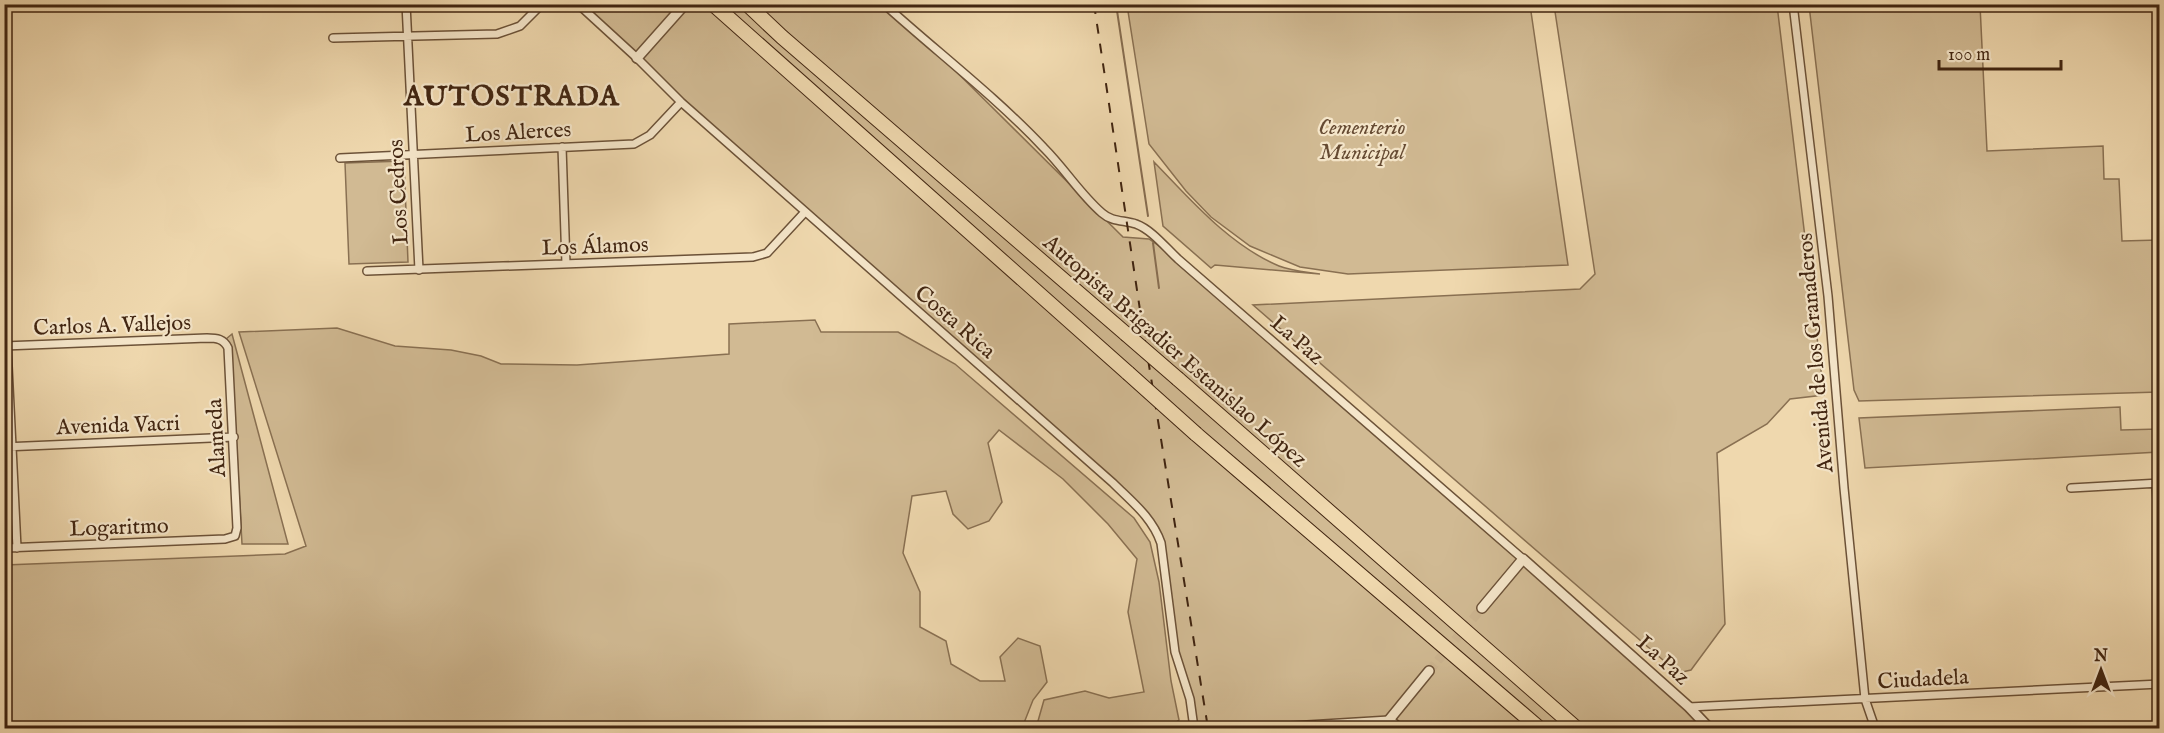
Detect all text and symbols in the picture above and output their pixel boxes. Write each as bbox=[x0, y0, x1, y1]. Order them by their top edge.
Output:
scale bar bbox=[1939, 33, 2060, 71]
text: 100 m bbox=[1948, 44, 1990, 67]
district label: AUTOSTRADA bbox=[403, 80, 620, 115]
park label: Cementerio Municipal bbox=[1318, 114, 1407, 167]
street label: Los Alerces bbox=[464, 116, 572, 150]
street label: Los Cedros bbox=[382, 138, 416, 245]
street label: Autopista Brigadier Estanislao López bbox=[1036, 228, 1313, 474]
street label: Los Álamos bbox=[541, 231, 649, 263]
street label: Avenida de los Granaderos bbox=[1792, 232, 1841, 475]
street label: Costa Rica bbox=[908, 280, 1001, 366]
street label: Carlos A. Vallejos bbox=[33, 309, 191, 343]
street label: La Paz bbox=[1264, 310, 1329, 371]
street label: Alameda bbox=[201, 397, 233, 479]
street label: Avenida Vacri bbox=[55, 410, 180, 442]
street label: Logaritmo bbox=[69, 512, 169, 544]
street label: La Paz bbox=[1630, 629, 1695, 692]
north arrow bbox=[2071, 640, 2131, 700]
text: N bbox=[2093, 647, 2108, 667]
street label: Ciudadela bbox=[1877, 664, 1970, 696]

